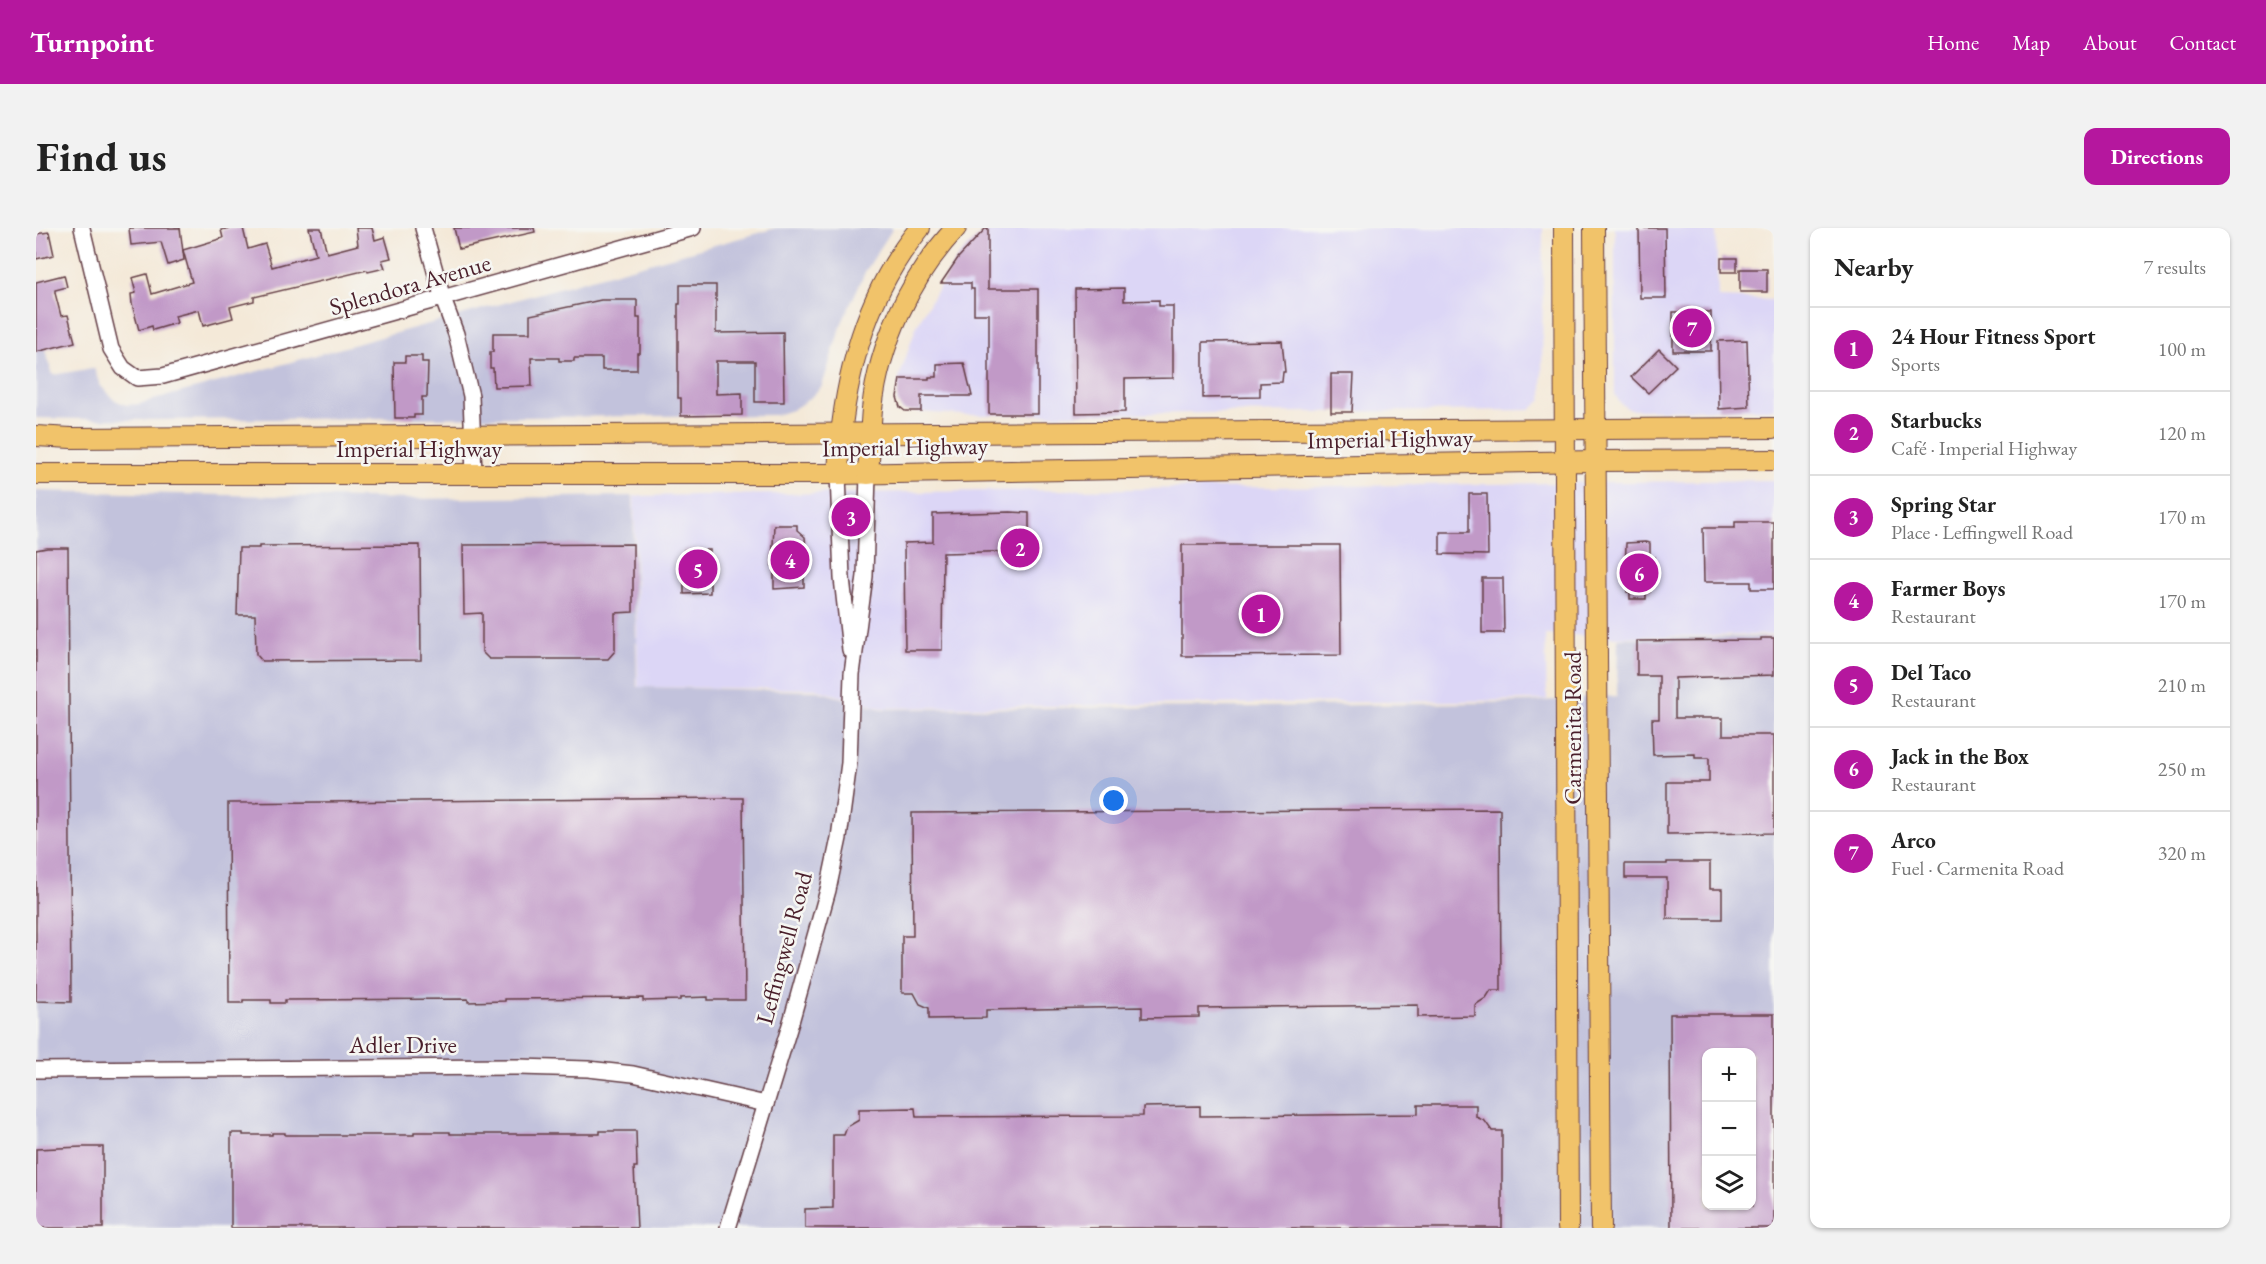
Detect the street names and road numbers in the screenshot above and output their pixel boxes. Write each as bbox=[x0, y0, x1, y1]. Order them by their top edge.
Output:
street label: Splendora Avenue bbox=[326, 247, 494, 322]
street label: Imperial Highway bbox=[1307, 422, 1474, 455]
street label: Imperial Highway bbox=[822, 430, 989, 463]
street label: Imperial Highway bbox=[336, 433, 503, 464]
street label: Carmenita Road bbox=[1557, 650, 1588, 805]
street label: Leffingwell Road bbox=[748, 867, 819, 1028]
street label: Adler Drive bbox=[348, 1029, 457, 1060]

